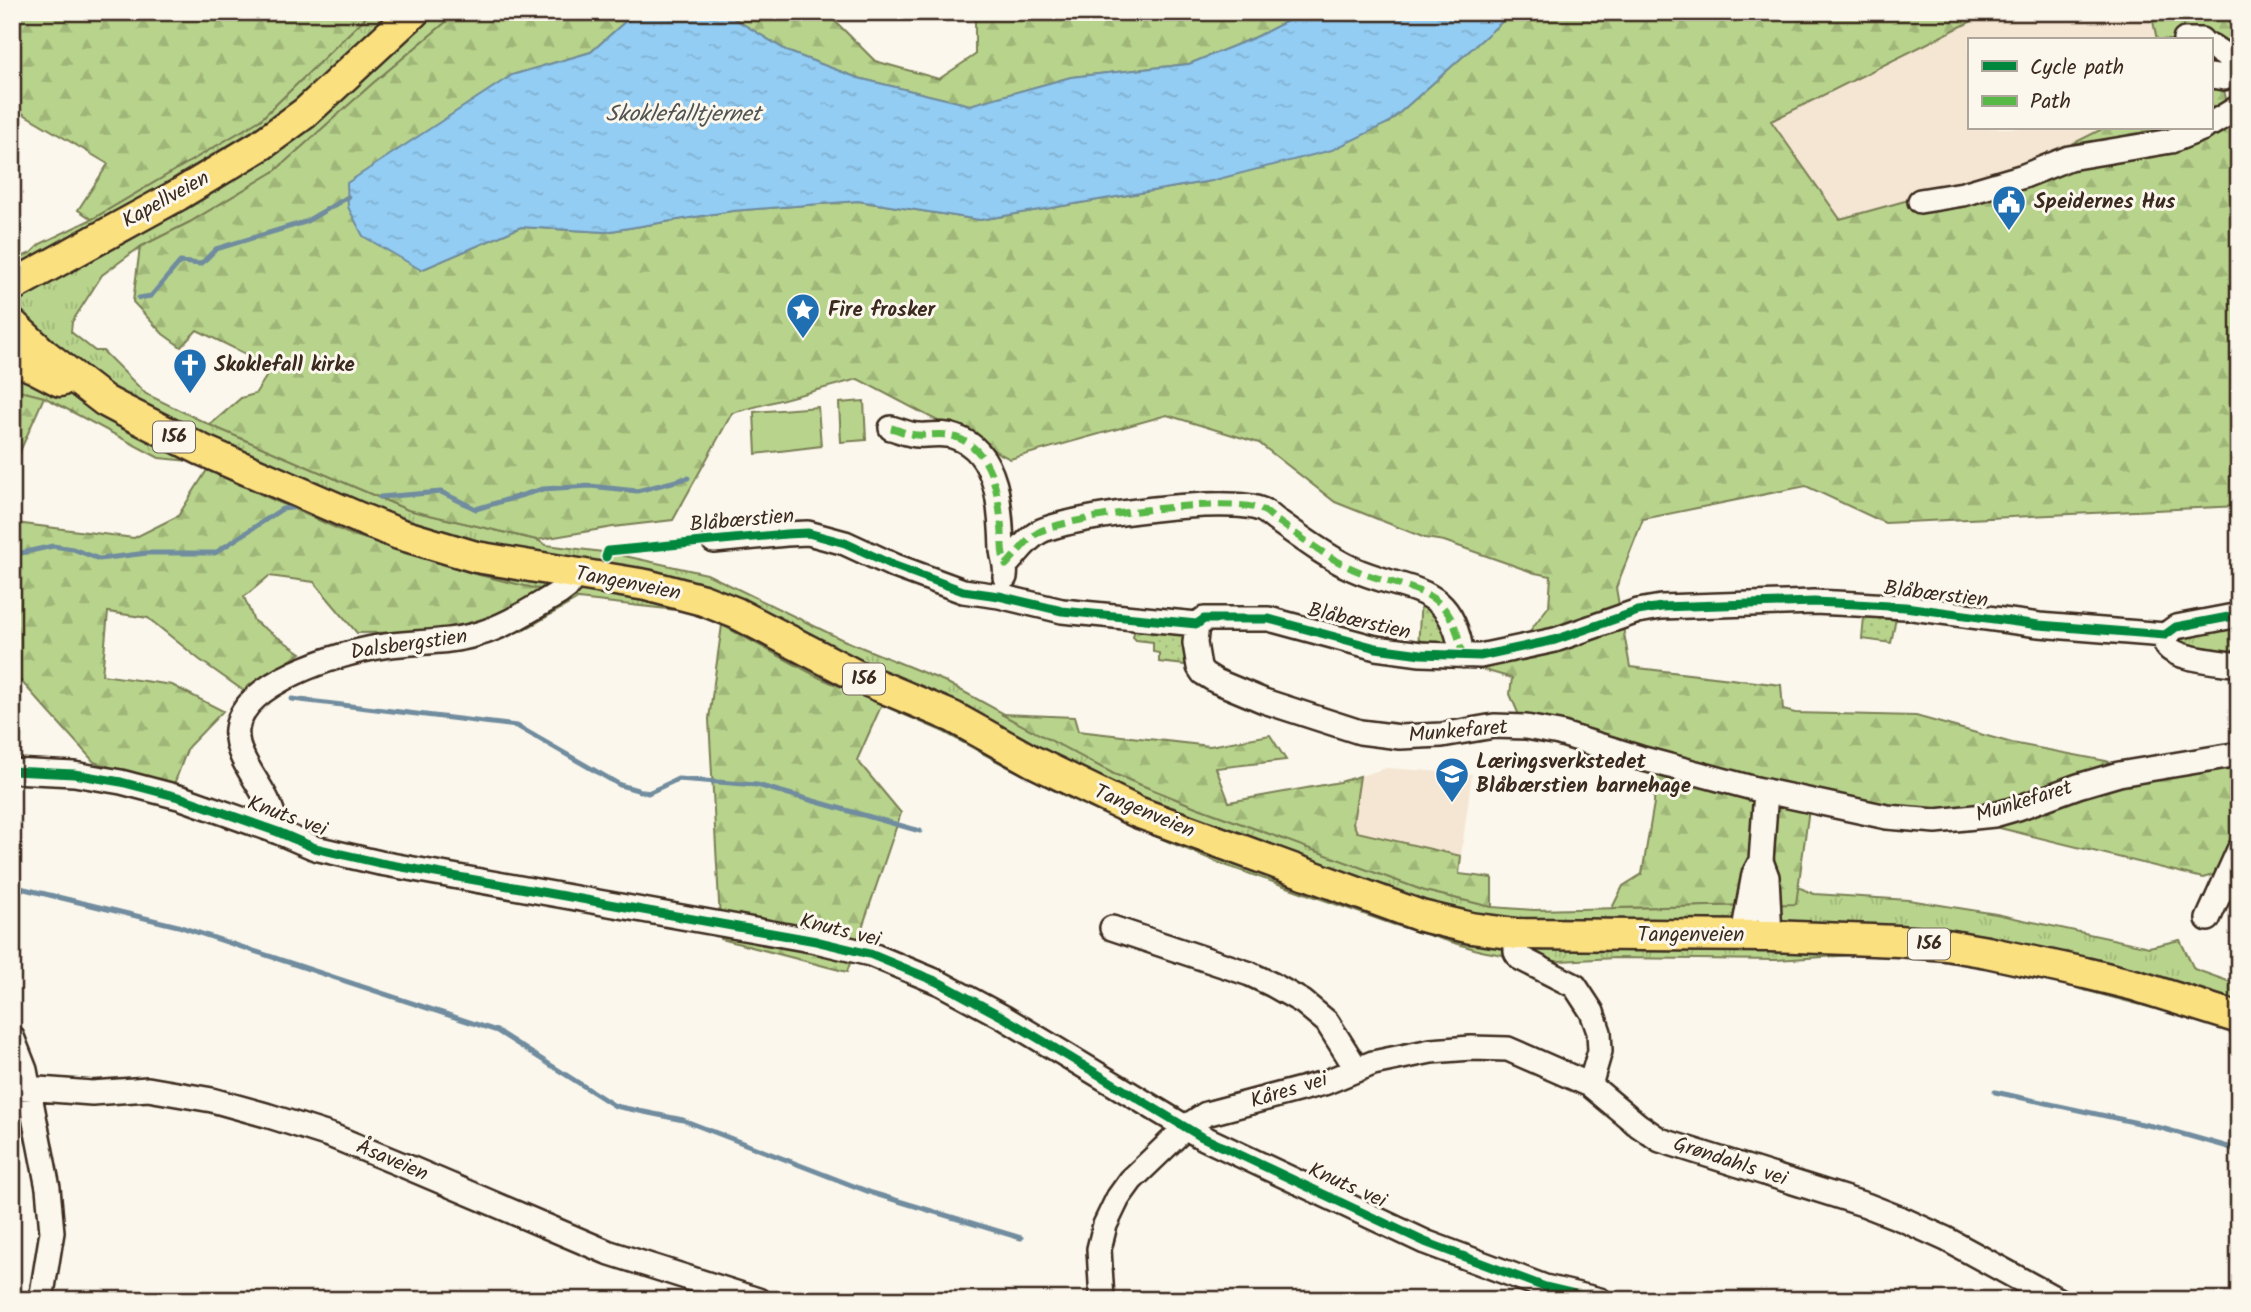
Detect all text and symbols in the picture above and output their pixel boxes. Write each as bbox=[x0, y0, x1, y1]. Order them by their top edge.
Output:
legend bbox=[1968, 38, 2212, 130]
text: Cycle path bbox=[2030, 52, 2124, 85]
text: Path bbox=[2030, 86, 2071, 119]
water label: Skoklefalltjernet bbox=[605, 97, 765, 133]
street label: Kapellveien bbox=[116, 162, 216, 238]
public building icon: Speidernes Hus bbox=[1990, 183, 2028, 232]
place label: Speidernes Hus bbox=[2034, 186, 2175, 219]
place icon: Fire frosker bbox=[784, 291, 822, 340]
place label: Fire frosker bbox=[828, 294, 936, 327]
church icon: Skoklefall kirke bbox=[171, 346, 209, 395]
place label: Skoklefall kirke bbox=[214, 349, 355, 382]
road number: 156 bbox=[153, 422, 195, 452]
street label: Blåbærstien bbox=[688, 500, 796, 542]
street label: Tangenveien bbox=[572, 558, 684, 610]
street label: Blåbærstien bbox=[1882, 572, 1990, 618]
street label: Blåbærstien bbox=[1304, 594, 1414, 650]
street label: Dalsbergstien bbox=[348, 620, 470, 670]
road number: 156 bbox=[843, 664, 885, 694]
street label: Munkefaret bbox=[1407, 711, 1510, 753]
place label: Læringsverkstedet Blåbærstien barnehage bbox=[1476, 746, 1691, 803]
school or university icon: Læringsverkstedet Blåbærstien barnehage bbox=[1433, 755, 1471, 804]
street label: Munkefaret bbox=[1972, 771, 2077, 832]
street label: Tangenveien bbox=[1088, 776, 1200, 848]
street label: Knuts vei bbox=[243, 787, 332, 847]
street label: Knuts vei bbox=[796, 905, 885, 957]
street label: Tangenveien bbox=[1638, 919, 1744, 952]
road number: 156 bbox=[1908, 928, 1950, 960]
street label: Kåres vei bbox=[1246, 1063, 1333, 1118]
street label: Grøndahls vei bbox=[1669, 1128, 1792, 1196]
street label: Åsaveien bbox=[351, 1131, 433, 1191]
street label: Knuts vei bbox=[1303, 1154, 1392, 1218]

